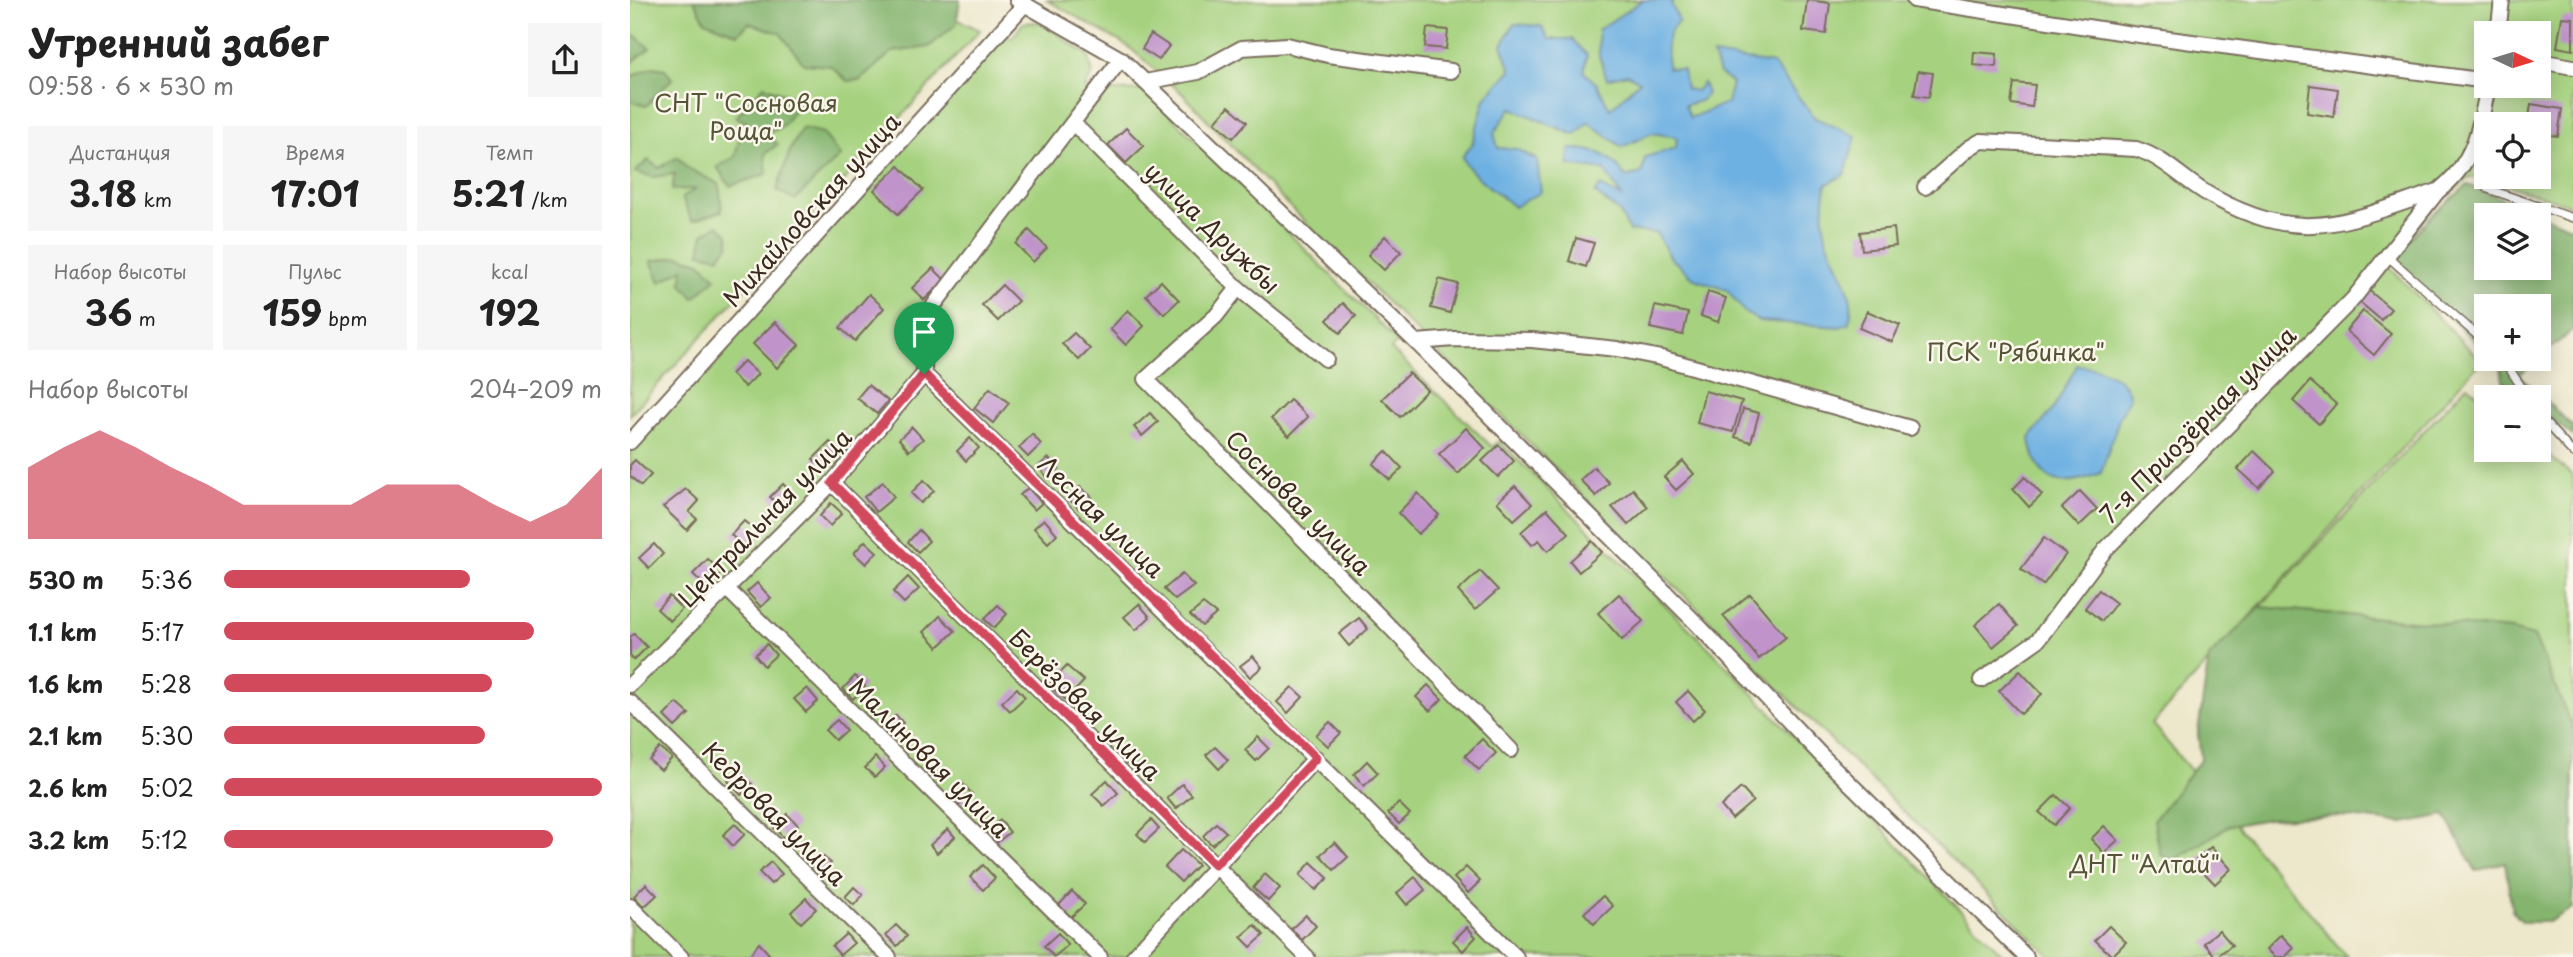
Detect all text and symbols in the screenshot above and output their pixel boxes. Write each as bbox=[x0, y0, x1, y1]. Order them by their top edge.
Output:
text: Утренний забег bbox=[28, 13, 328, 70]
north arrow bbox=[2474, 21, 2552, 98]
map controls bbox=[2474, 21, 2551, 462]
button: share bbox=[528, 23, 602, 97]
text: 09:58 · 6 × 530 m bbox=[28, 68, 234, 103]
park label: СНТ "Сосновая Роща" bbox=[654, 84, 838, 148]
street label: Михайловская улица bbox=[714, 104, 908, 314]
button: locate bbox=[2474, 112, 2551, 189]
text: Дистанция bbox=[70, 138, 171, 166]
text: Время bbox=[285, 138, 345, 166]
text: Темп bbox=[486, 138, 534, 166]
street label: улица Дружбы bbox=[1137, 153, 1289, 301]
text: 3.18 bbox=[69, 166, 137, 219]
text: 17:01 bbox=[271, 166, 359, 219]
text: 5:21 bbox=[451, 166, 525, 219]
text: km bbox=[137, 185, 172, 213]
text: /km bbox=[525, 185, 568, 213]
button: layers bbox=[2474, 203, 2551, 280]
text: Набор высоты bbox=[54, 257, 187, 285]
text: Пульс bbox=[288, 257, 342, 285]
text: kcal bbox=[491, 257, 529, 285]
text: 36 bbox=[85, 285, 132, 338]
text: 159 bbox=[262, 285, 322, 338]
text: 192 bbox=[479, 285, 540, 338]
button: + bbox=[2474, 294, 2551, 371]
pin bbox=[894, 302, 954, 374]
text: m bbox=[132, 304, 156, 332]
text: bpm bbox=[322, 304, 368, 332]
icon: arrive bbox=[905, 313, 943, 351]
street label: 7-я Приозёрная улица bbox=[2090, 317, 2304, 531]
park label: ПСК "Рябинка" bbox=[1927, 333, 2105, 369]
text: Набор высоты bbox=[28, 371, 189, 406]
text: 204–209 m bbox=[469, 371, 602, 406]
button: − bbox=[2474, 385, 2551, 462]
street label: Центральная улица bbox=[669, 419, 859, 615]
street label: Сосновая улица bbox=[1218, 421, 1380, 583]
street label: Лесная улица bbox=[1031, 446, 1173, 586]
text: 530 m bbox=[28, 562, 104, 597]
text: 5:36 bbox=[140, 562, 193, 597]
text: 1.1 km bbox=[28, 614, 97, 649]
text: 5:17 bbox=[140, 614, 184, 649]
street label: Берёзовая улица bbox=[1002, 620, 1170, 788]
text: 1.6 km bbox=[28, 666, 103, 701]
text: 5:28 bbox=[140, 666, 192, 701]
street label: Малиновая улица bbox=[842, 669, 1018, 845]
text: 2.1 km bbox=[28, 718, 103, 753]
text: 5:30 bbox=[140, 718, 193, 753]
street label: Кедровая улица bbox=[695, 733, 855, 893]
text: 2.6 km bbox=[28, 770, 108, 805]
text: 5:02 bbox=[140, 770, 194, 805]
text: 3.2 km bbox=[28, 822, 109, 857]
text: 5:12 bbox=[140, 822, 188, 857]
park label: ДНТ "Алтай" bbox=[2069, 845, 2220, 881]

